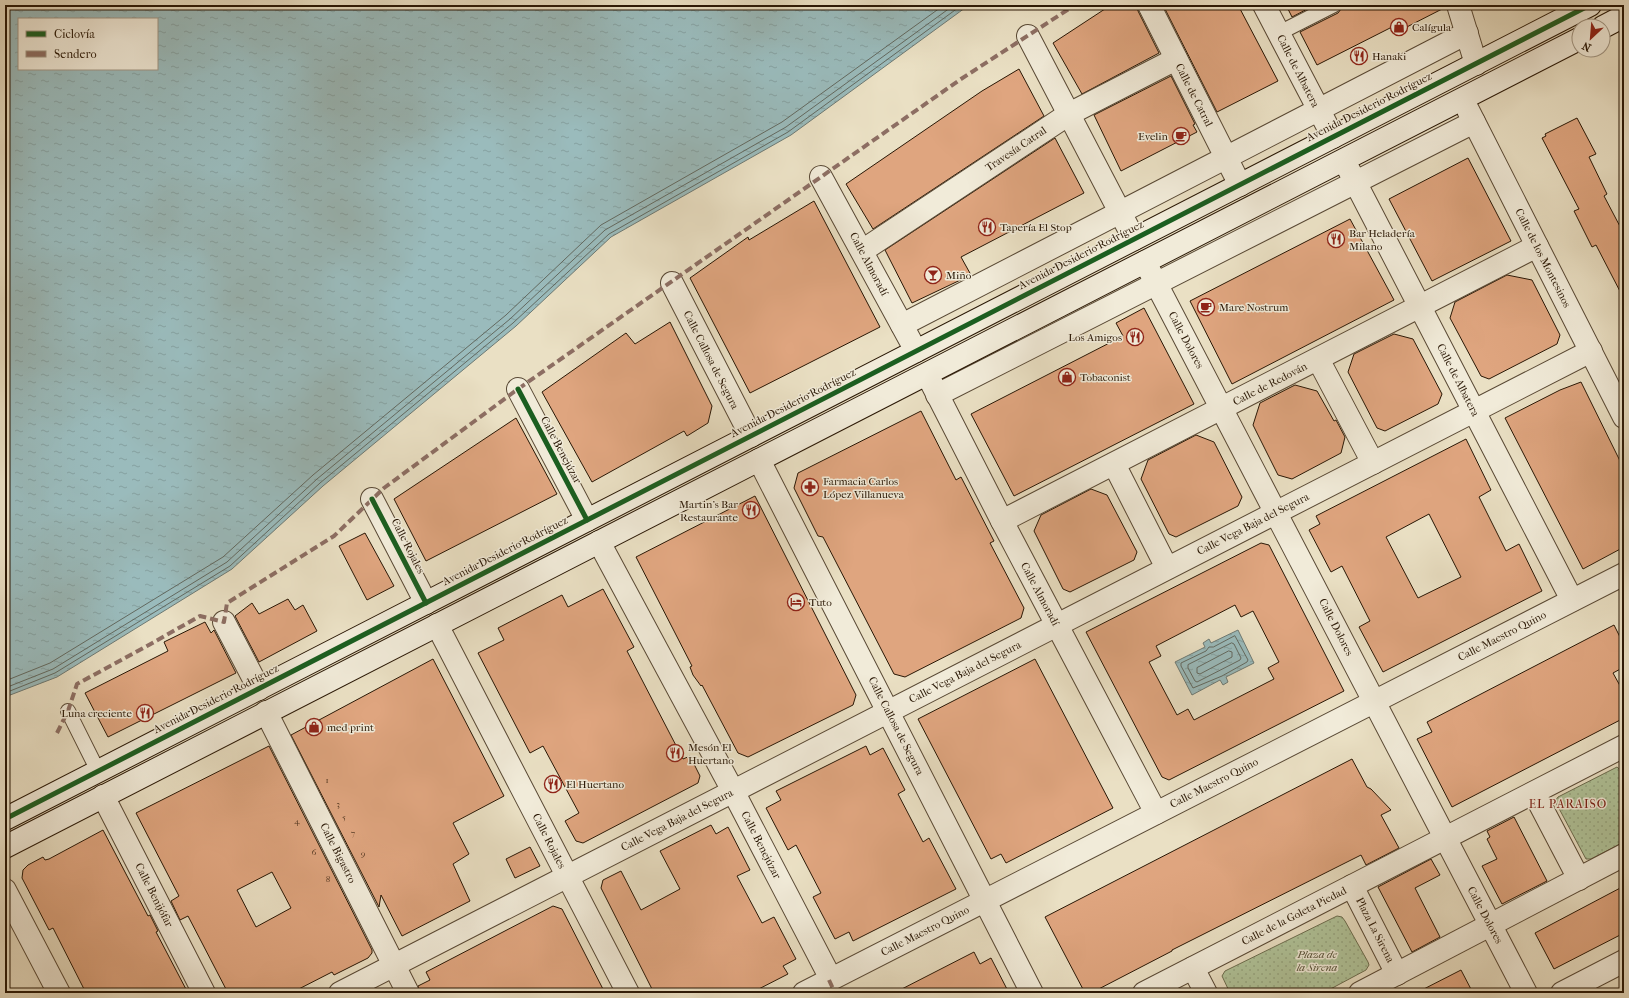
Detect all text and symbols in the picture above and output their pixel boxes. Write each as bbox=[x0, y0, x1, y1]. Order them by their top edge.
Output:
shop icon: Calígula bbox=[1389, 17, 1409, 37]
legend bbox=[18, 18, 158, 70]
north arrow bbox=[1571, 18, 1611, 58]
place label: Calígula bbox=[1412, 21, 1452, 34]
text: Ciclovía bbox=[54, 27, 95, 41]
street label: Calle de Albatera bbox=[1274, 32, 1322, 110]
text: N bbox=[1580, 39, 1593, 54]
restaurant icon: Hanaki bbox=[1349, 46, 1369, 66]
text: Sendero bbox=[54, 47, 97, 61]
place label: Hanaki bbox=[1372, 50, 1407, 63]
street label: Calle de Catral bbox=[1172, 61, 1216, 129]
street label: Avenida Desiderio Rodríguez bbox=[1303, 70, 1434, 145]
street label: Travesía Catral bbox=[983, 124, 1049, 174]
cafe icon: Evelin bbox=[1171, 126, 1191, 146]
place label: Evelin bbox=[1138, 130, 1169, 143]
street label: Calle de los Montesinos bbox=[1512, 206, 1574, 310]
restaurant icon: Tapería El Stop bbox=[977, 217, 997, 237]
street label: Avenida Desiderio Rodríguez bbox=[1015, 218, 1146, 293]
place label: Tapería El Stop bbox=[1000, 221, 1072, 234]
place label: Bar Heladería Milano bbox=[1349, 227, 1416, 253]
restaurant icon: Bar Heladería Milano bbox=[1326, 229, 1346, 249]
street label: Calle Almoradí bbox=[847, 230, 892, 299]
bar icon: Miño bbox=[923, 265, 943, 285]
place label: Miño bbox=[946, 269, 972, 282]
cafe icon: Mare Nostrum bbox=[1196, 297, 1216, 317]
place label: Mare Nostrum bbox=[1219, 301, 1289, 314]
street label: Calle Callosa de Segura bbox=[680, 309, 742, 412]
street label: Calle Dolores bbox=[1166, 309, 1206, 371]
restaurant icon: Los Amigos bbox=[1125, 327, 1145, 347]
place label: Los Amigos bbox=[1068, 331, 1122, 344]
street label: Calle de Albatera bbox=[1434, 341, 1482, 419]
street label: Calle de Redován bbox=[1231, 359, 1310, 408]
street label: Avenida Desiderio Rodríguez bbox=[727, 366, 858, 441]
shop icon: Tobaconist bbox=[1057, 367, 1077, 387]
place label: Tobaconist bbox=[1080, 371, 1131, 384]
street label: Calle Benejúzar bbox=[538, 414, 584, 486]
place label: Farmacia Carlos López Villanueva bbox=[823, 475, 905, 501]
pharmacy icon: Farmacia Carlos López Villanueva bbox=[800, 477, 820, 497]
street label: Calle Vega Baja del Segura bbox=[1195, 490, 1312, 558]
place label: Martin's Bar Restaurante bbox=[679, 498, 739, 524]
restaurant icon: Martin's Bar Restaurante bbox=[741, 500, 761, 520]
street label: Avenida Desiderio Rodríguez bbox=[439, 514, 570, 589]
street label: Calle Rojales bbox=[389, 516, 427, 576]
street label: Calle Almoradí bbox=[1018, 560, 1063, 629]
hotel icon: Tuto bbox=[786, 592, 806, 612]
place label: Tuto bbox=[809, 596, 832, 609]
street label: Calle Dolores bbox=[1316, 596, 1356, 658]
street label: Calle Maestro Quino bbox=[1456, 608, 1549, 664]
street label: Calle Vega Baja del Segura bbox=[907, 638, 1024, 706]
street label: Avenida Desiderio Rodríguez bbox=[150, 662, 281, 737]
street label: Calle Callosa de Segura bbox=[865, 675, 927, 778]
restaurant icon: Luna creciente bbox=[135, 703, 155, 723]
place label: Luna creciente bbox=[61, 707, 133, 720]
shop icon: med print bbox=[304, 717, 324, 737]
place label: med print bbox=[327, 721, 374, 734]
place label: Mesón El Huertano bbox=[688, 741, 734, 767]
restaurant icon: Mesón El Huertano bbox=[665, 743, 685, 763]
street label: Calle Maestro Quino bbox=[1168, 755, 1261, 811]
restaurant icon: El Huertano bbox=[543, 774, 563, 794]
house number: 1 bbox=[325, 775, 329, 785]
place label: El Huertano bbox=[566, 778, 624, 791]
street label: Calle Vega Baja del Segura bbox=[619, 786, 736, 854]
district label: EL PARAISO bbox=[1529, 797, 1607, 811]
house number: 3 bbox=[336, 799, 340, 809]
street label: Calle Benejúzar bbox=[738, 809, 784, 881]
street label: Calle Rojales bbox=[530, 811, 568, 871]
house number: 5 bbox=[342, 812, 346, 822]
house number: 4 bbox=[294, 816, 300, 826]
street label: Calle Bigastro bbox=[317, 821, 359, 886]
house number: 7 bbox=[351, 828, 356, 838]
house number: 6 bbox=[312, 847, 317, 857]
house number: 9 bbox=[361, 848, 366, 858]
street label: Calle Benijófar bbox=[132, 861, 176, 929]
house number: 8 bbox=[326, 874, 331, 884]
street label: Calle de la Goleta Piedad bbox=[1239, 883, 1349, 948]
street label: Calle Dolores bbox=[1465, 884, 1505, 946]
street label: Plaza La Sirena bbox=[1353, 895, 1397, 966]
street label: Calle Maestro Quino bbox=[879, 903, 972, 959]
park label: Plaza de la Sirena bbox=[1296, 948, 1338, 974]

